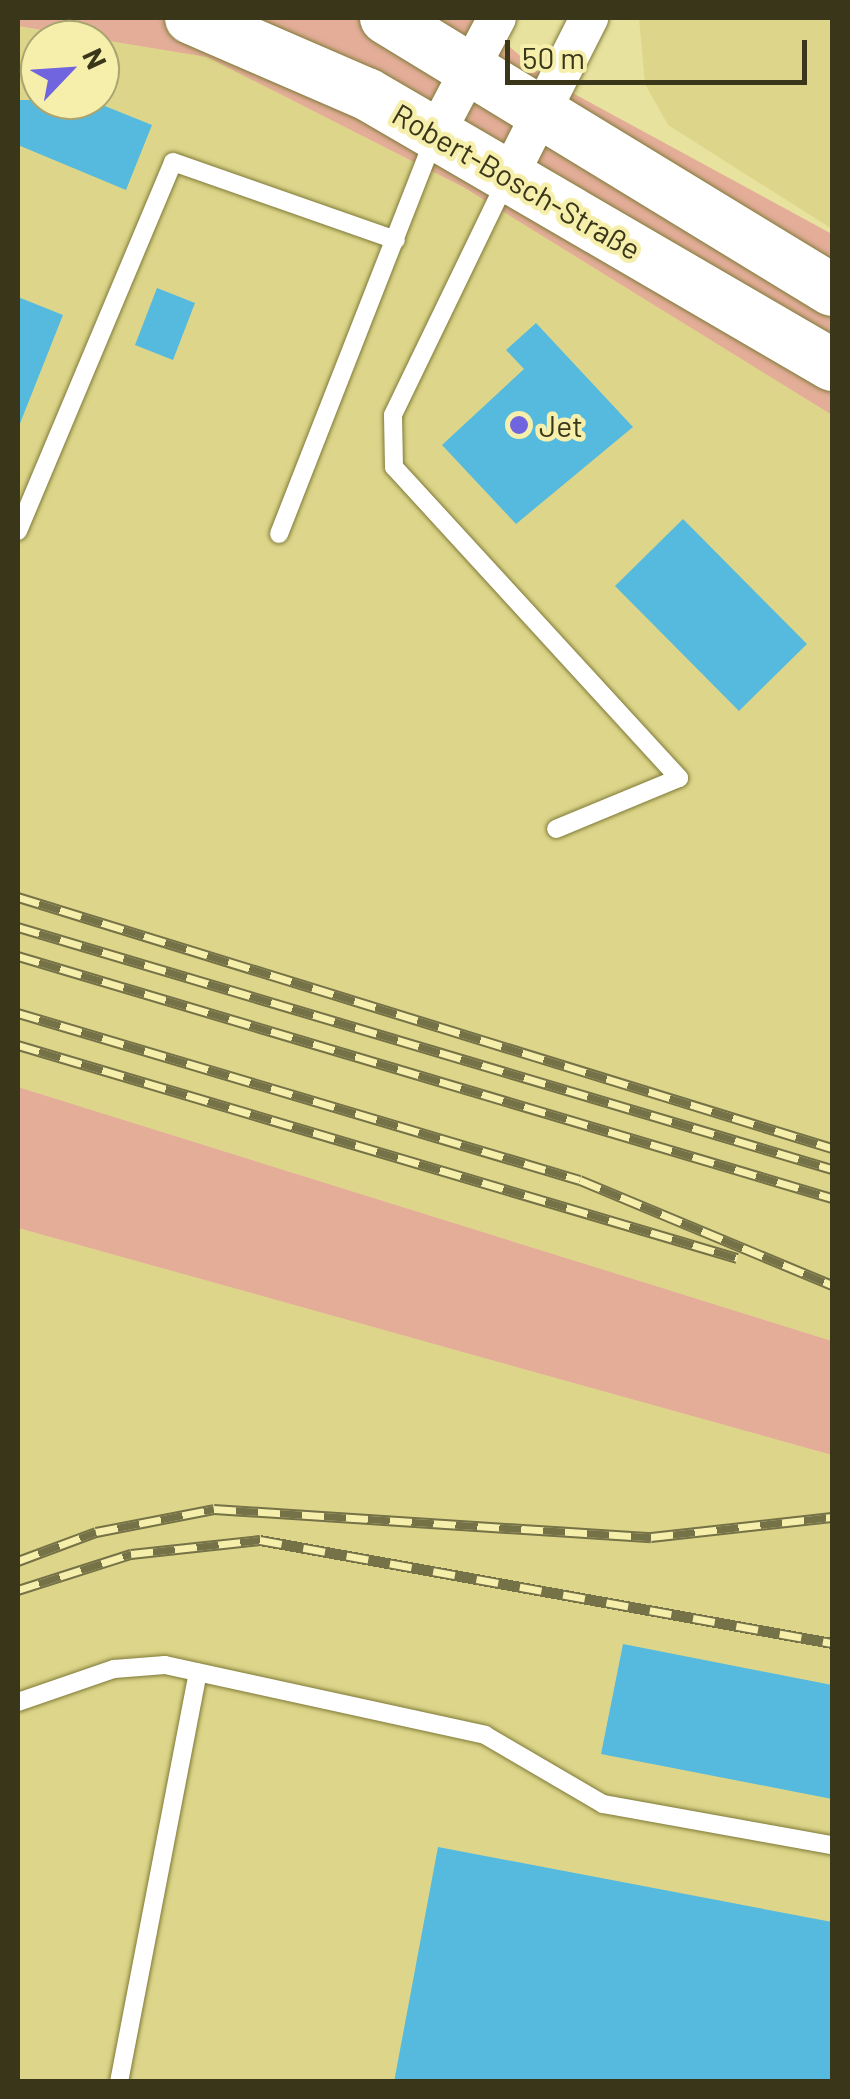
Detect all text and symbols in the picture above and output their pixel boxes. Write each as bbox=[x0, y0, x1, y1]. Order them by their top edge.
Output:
north arrow bbox=[20, 20, 120, 120]
scale bar bbox=[510, 20, 812, 82]
text: 50 m bbox=[522, 39, 585, 75]
text: N bbox=[76, 43, 115, 74]
street label: Robert-Bosch-Straße bbox=[386, 95, 648, 267]
place label: Jet bbox=[539, 407, 583, 443]
marker: Jet bbox=[508, 414, 530, 436]

